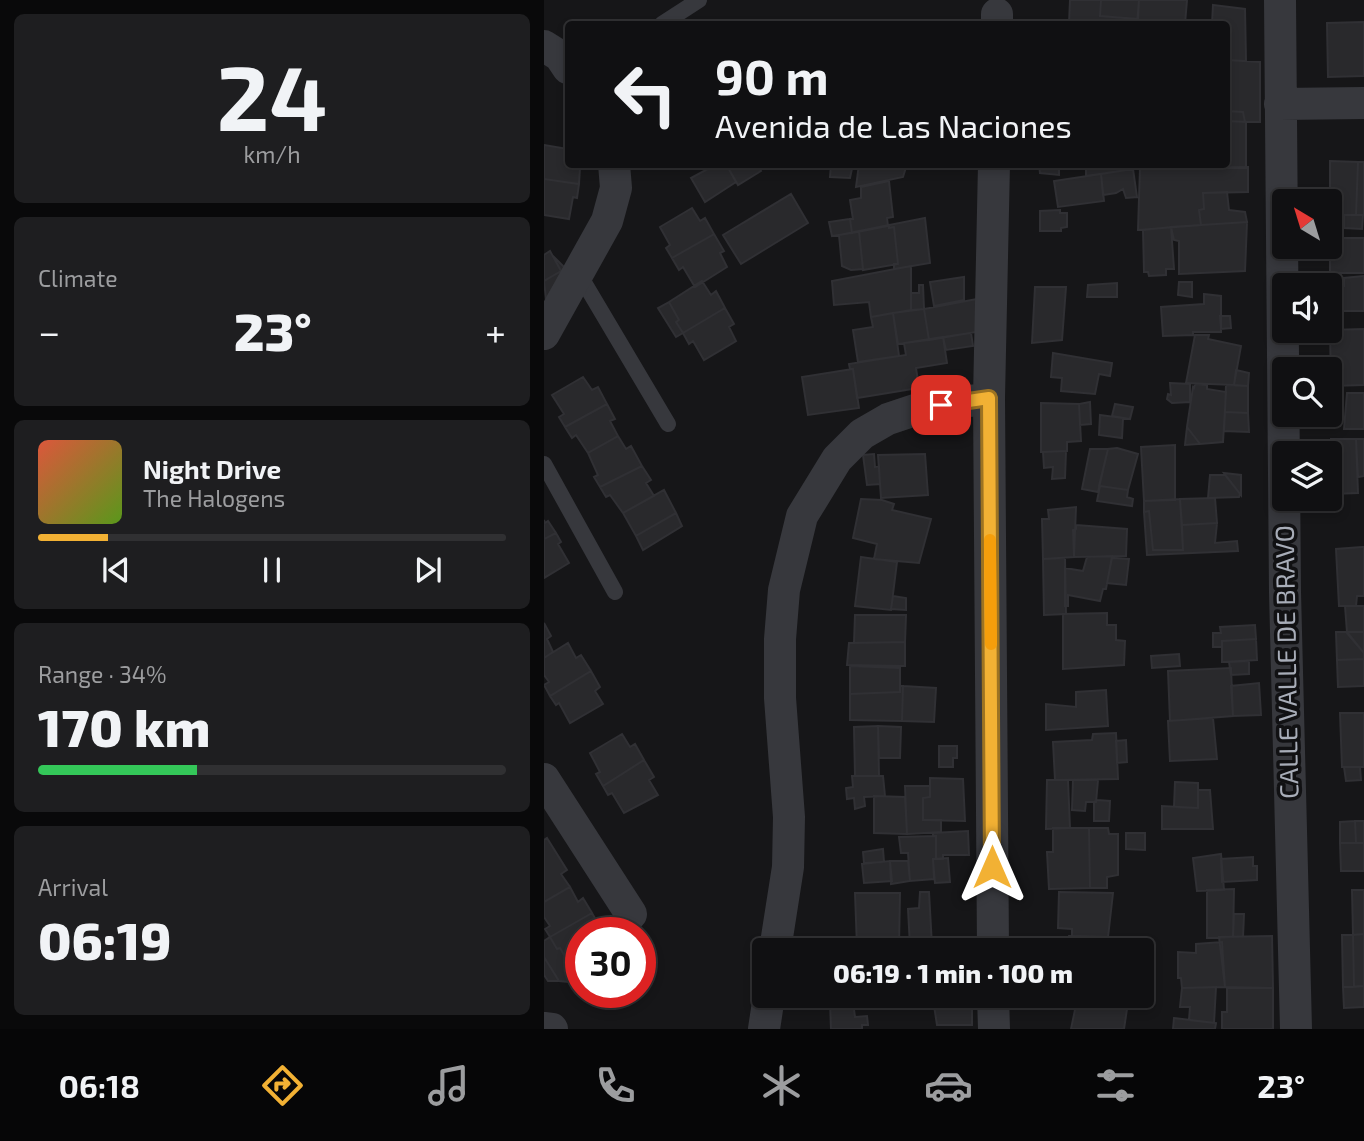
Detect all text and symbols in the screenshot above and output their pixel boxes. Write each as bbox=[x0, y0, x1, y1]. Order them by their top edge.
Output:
text: 24 bbox=[217, 40, 327, 149]
text: 90 m bbox=[715, 46, 829, 105]
icon: left bbox=[600, 49, 691, 140]
text: Avenida de Las Naciones bbox=[715, 106, 1072, 144]
text: km/h bbox=[243, 140, 301, 168]
north arrow bbox=[1272, 189, 1342, 259]
map controls bbox=[1272, 189, 1342, 511]
text: Climate bbox=[38, 264, 118, 292]
button: sound bbox=[1272, 273, 1342, 343]
text: 23° bbox=[234, 299, 312, 361]
text: − bbox=[38, 308, 60, 354]
text: + bbox=[485, 308, 506, 354]
button: search bbox=[1272, 357, 1342, 427]
pin bbox=[911, 375, 971, 435]
icon: arrive bbox=[922, 386, 960, 424]
button: layers bbox=[1272, 441, 1342, 511]
text: Night Drive bbox=[143, 453, 281, 484]
text: The Halogens bbox=[143, 484, 285, 512]
street label: CALLE VALLE DE BRAVO bbox=[1268, 525, 1303, 799]
icon: previous bbox=[97, 551, 135, 589]
icon: pause bbox=[253, 551, 291, 589]
icon: next bbox=[409, 551, 447, 589]
text: Range · 34% bbox=[38, 660, 166, 688]
text: 170 km bbox=[38, 695, 210, 757]
position arrow bbox=[955, 830, 1029, 904]
text: Arrival bbox=[38, 873, 108, 901]
text: 06:19 bbox=[38, 908, 171, 970]
speed limit sign: 30 bbox=[565, 917, 656, 1008]
text: 06:19 · 1 min · 100 m bbox=[833, 957, 1073, 988]
icon: directions bbox=[258, 1061, 307, 1110]
icon: music bbox=[424, 1061, 473, 1110]
icon: phone bbox=[591, 1061, 640, 1110]
icon: climate bbox=[757, 1061, 806, 1110]
icon: car bbox=[924, 1061, 973, 1110]
icon: filters bbox=[1091, 1061, 1140, 1110]
text: 06:18 bbox=[59, 1066, 140, 1104]
text: 23° bbox=[1257, 1066, 1305, 1104]

